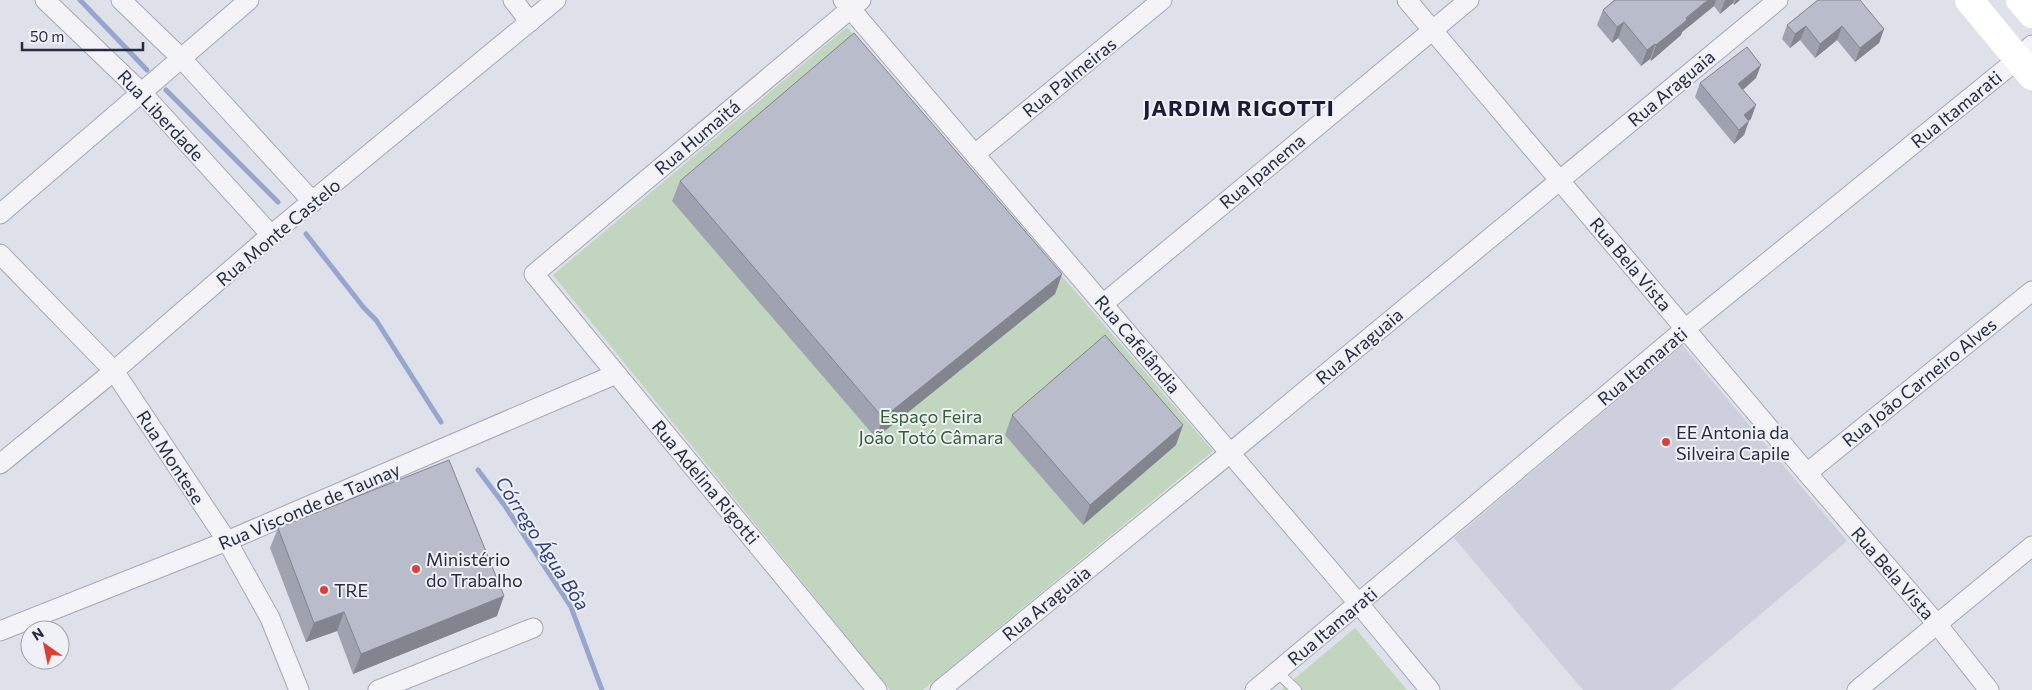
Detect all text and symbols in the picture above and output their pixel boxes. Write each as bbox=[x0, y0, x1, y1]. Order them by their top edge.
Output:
scale bar bbox=[22, 20, 144, 52]
text: 50 m bbox=[30, 27, 64, 45]
street label: Rua Palmeiras bbox=[1018, 32, 1120, 122]
street label: Rua Araguaia bbox=[1623, 45, 1719, 131]
street label: Rua Liberdade bbox=[113, 65, 209, 165]
street label: Rua Itamarati bbox=[1906, 66, 2006, 152]
district label: JARDIM RIGOTTI bbox=[1143, 94, 1335, 121]
street label: Rua Humaitá bbox=[650, 95, 744, 179]
street label: Rua Ipanema bbox=[1215, 129, 1309, 213]
street label: Rua Monte Castelo bbox=[211, 174, 345, 290]
street label: Rua Bela Vista bbox=[1586, 213, 1676, 315]
street label: Rua Cafelândia bbox=[1091, 290, 1185, 398]
street label: Rua Araguaia bbox=[1311, 303, 1407, 389]
street label: Rua João Carneiro Alves bbox=[1837, 313, 2001, 451]
street label: Rua Itamarati bbox=[1593, 322, 1691, 410]
park label: Espaço Feira João Totó Câmara bbox=[859, 405, 1003, 448]
street label: Rua Montese bbox=[132, 406, 210, 508]
street label: Rua Adelina Rigotti bbox=[648, 415, 764, 549]
place label: EE Antonia da Silveira Capile bbox=[1676, 421, 1790, 464]
marker: EE Antonia da Silveira Capile bbox=[1660, 436, 1672, 448]
street label: Rua Visconde de Taunay bbox=[215, 458, 403, 554]
water label: Córrego Água Bôa bbox=[491, 472, 595, 614]
street label: Rua Bela Vista bbox=[1847, 522, 1939, 624]
place label: Ministério do Trabalho bbox=[426, 548, 523, 591]
street label: Rua Araguaia bbox=[998, 561, 1094, 645]
marker: Ministério do Trabalho bbox=[410, 563, 422, 575]
place label: TRE bbox=[334, 579, 368, 601]
street label: Rua Itamarati bbox=[1283, 582, 1381, 670]
marker: TRE bbox=[318, 584, 330, 596]
north arrow bbox=[20, 620, 70, 670]
text: N bbox=[29, 624, 47, 644]

